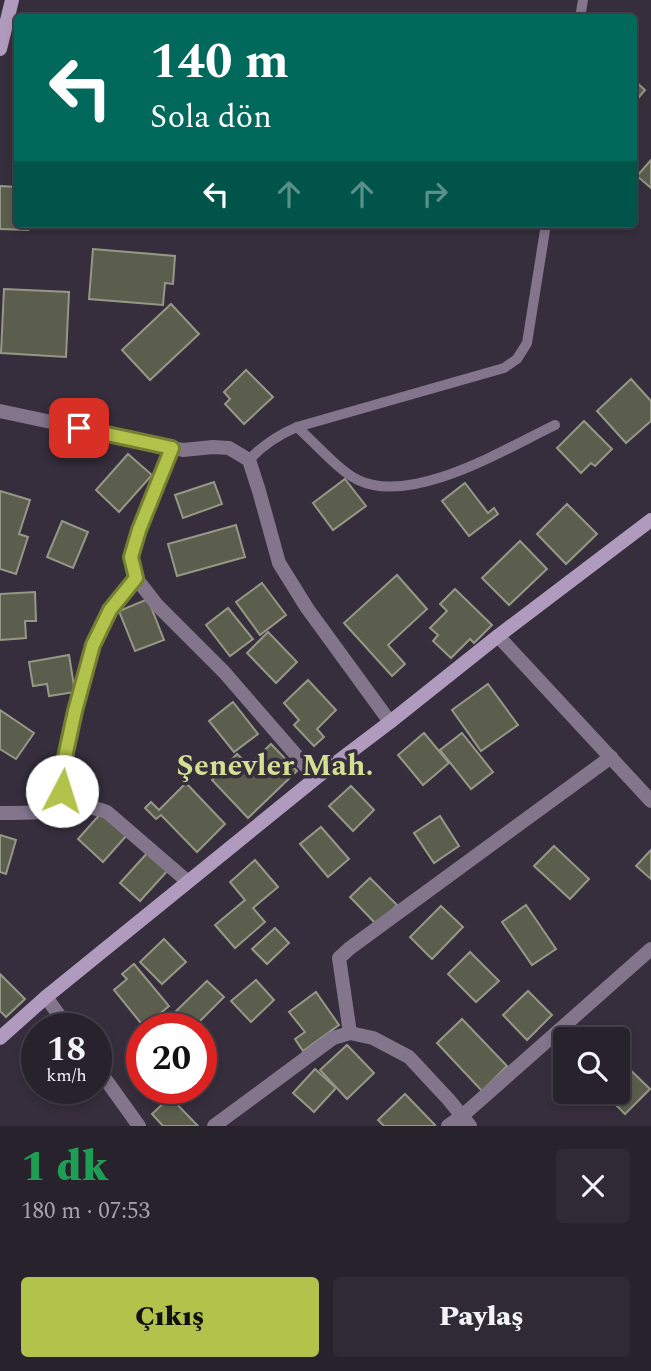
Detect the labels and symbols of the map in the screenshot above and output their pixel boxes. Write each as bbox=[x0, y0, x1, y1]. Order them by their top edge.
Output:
pin bbox=[49, 398, 109, 458]
district label: Şenevler Mah. bbox=[176, 743, 374, 789]
position arrow bbox=[25, 754, 99, 828]
speed limit sign: 20 bbox=[126, 1013, 217, 1104]

